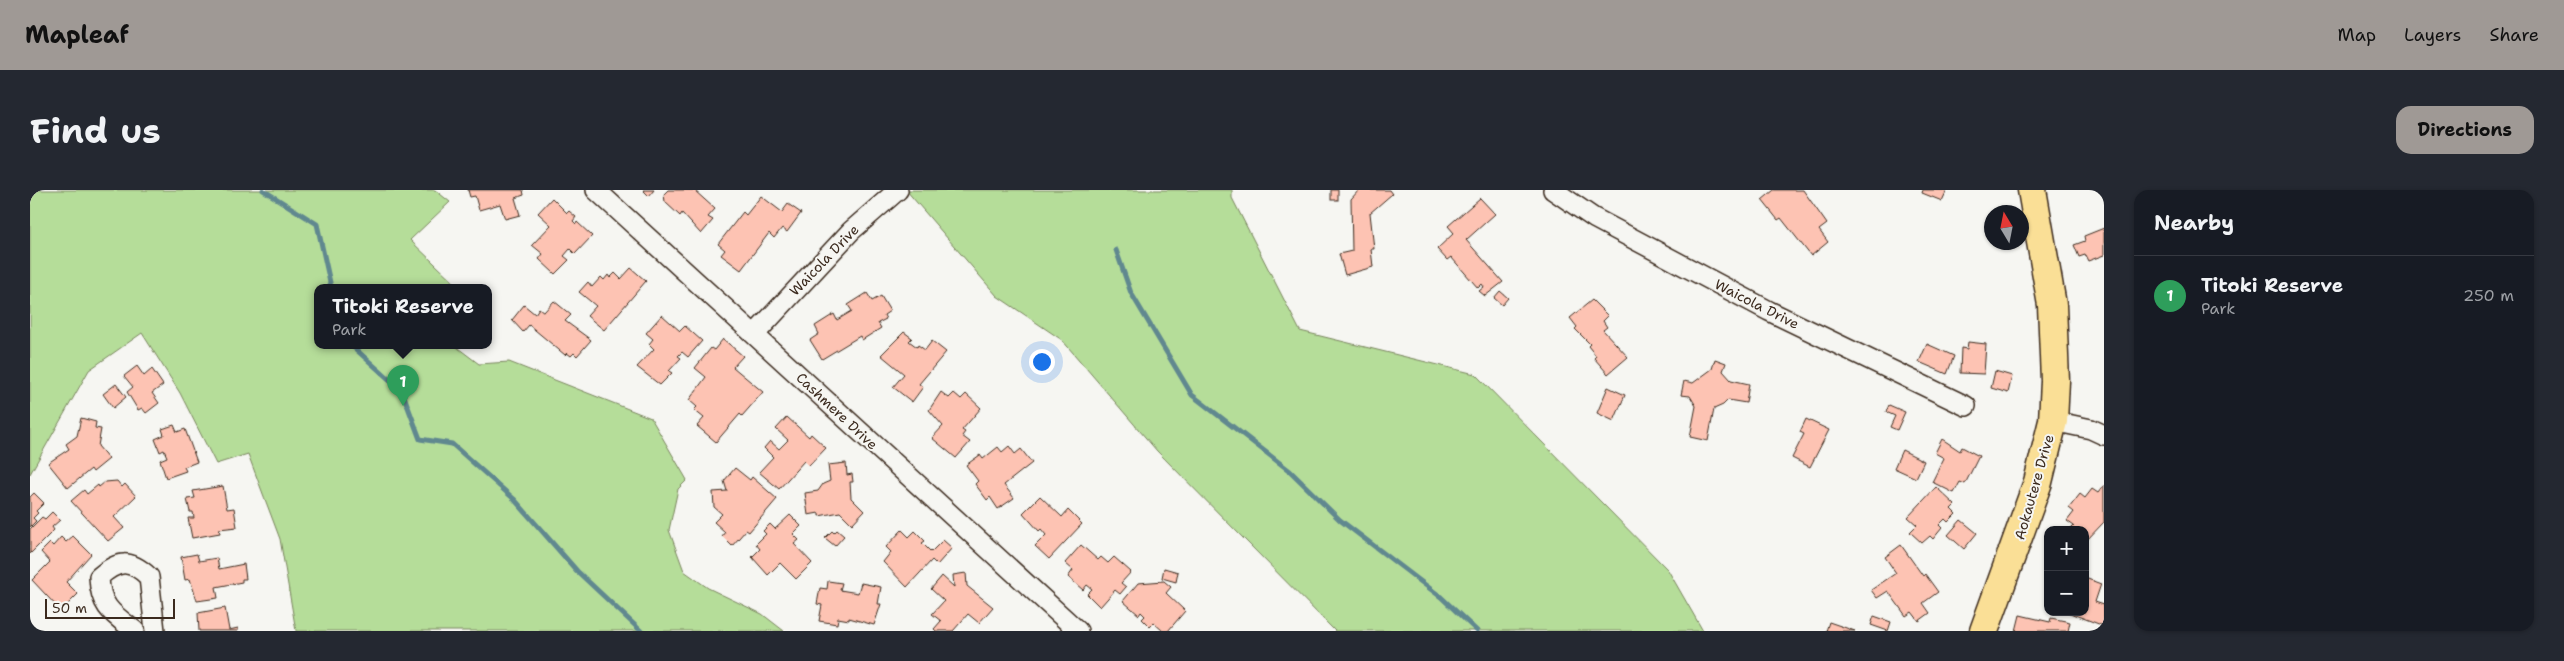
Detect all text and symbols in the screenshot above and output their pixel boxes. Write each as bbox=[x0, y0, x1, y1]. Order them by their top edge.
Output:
text: Mapleaf bbox=[25, 19, 129, 51]
text: Map bbox=[2338, 23, 2376, 47]
text: Layers bbox=[2404, 23, 2461, 47]
text: Share bbox=[2489, 23, 2539, 47]
button: Directions bbox=[2396, 106, 2534, 154]
text: Find us bbox=[30, 107, 161, 154]
north arrow bbox=[1984, 205, 2029, 250]
text: Nearby bbox=[2154, 209, 2234, 237]
street label: Waicola Drive bbox=[785, 220, 863, 300]
text: Titoki Reserve bbox=[2201, 273, 2343, 298]
street label: Waicola Drive bbox=[1712, 275, 1802, 333]
popup bbox=[314, 284, 492, 349]
text: 1 bbox=[2166, 285, 2174, 306]
text: 250 m bbox=[2463, 285, 2514, 306]
text: Titoki Reserve bbox=[332, 294, 474, 319]
text: Park bbox=[2201, 298, 2235, 319]
text: Park bbox=[332, 319, 366, 340]
your location bbox=[1029, 349, 1055, 375]
pin: 1 bbox=[387, 365, 419, 406]
street label: Cashmere Drive bbox=[792, 369, 882, 453]
street label: Aokautere Drive bbox=[2010, 432, 2058, 542]
map controls bbox=[2044, 526, 2089, 616]
button: + bbox=[2044, 526, 2089, 571]
button: − bbox=[2044, 571, 2089, 616]
scale bar bbox=[45, 596, 175, 619]
text: 50 m bbox=[52, 599, 87, 617]

